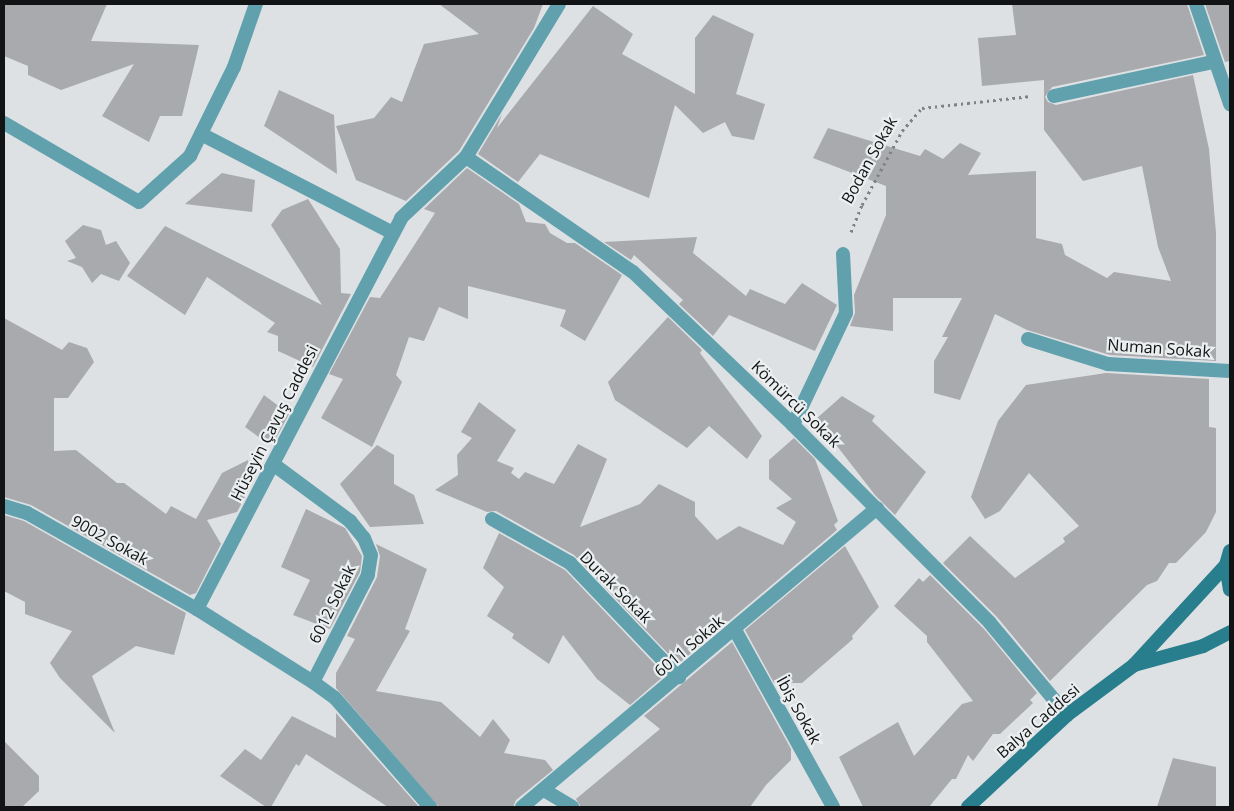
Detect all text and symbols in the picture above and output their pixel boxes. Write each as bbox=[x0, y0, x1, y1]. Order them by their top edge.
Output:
street label: Bodan Sokak bbox=[837, 113, 901, 207]
street label: Numan Sokak bbox=[1107, 335, 1211, 361]
street label: Hüseyin Çavuş Caddesi bbox=[226, 342, 322, 504]
street label: Kömürcü Sokak bbox=[747, 357, 845, 451]
street label: 9002 Sokak bbox=[68, 511, 152, 569]
street label: Durak Sokak bbox=[576, 547, 656, 627]
street label: 6012 Sokak bbox=[305, 562, 359, 646]
street label: 6011 Sokak bbox=[650, 611, 728, 681]
street label: İbiş Sokak bbox=[773, 673, 825, 747]
street label: Balya Caddesi bbox=[993, 680, 1083, 762]

